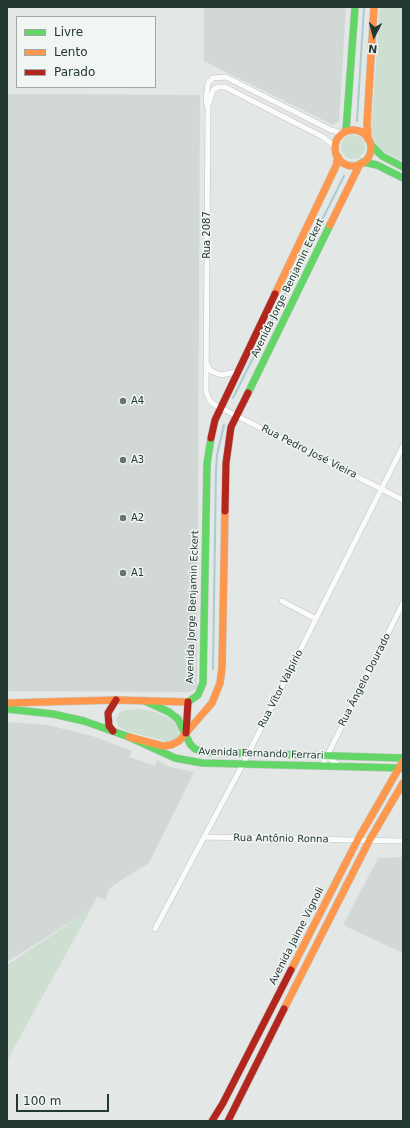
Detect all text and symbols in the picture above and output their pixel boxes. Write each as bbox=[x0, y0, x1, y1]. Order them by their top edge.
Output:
legend bbox=[16, 16, 156, 88]
north arrow bbox=[354, 16, 394, 56]
text: Livre bbox=[54, 25, 83, 39]
text: N bbox=[367, 41, 378, 55]
text: Lento bbox=[54, 45, 88, 59]
text: Parado bbox=[54, 65, 95, 79]
street label: Rua 2087 bbox=[201, 211, 213, 259]
street label: Avenida Jorge Benjamin Eckert bbox=[249, 216, 327, 360]
place label: A4 bbox=[131, 395, 144, 407]
marker: A4 bbox=[118, 396, 128, 406]
street label: Rua Pedro José Vieira bbox=[259, 423, 359, 481]
place label: A3 bbox=[131, 454, 144, 466]
marker: A3 bbox=[118, 455, 128, 465]
place label: A2 bbox=[131, 512, 144, 524]
marker: A2 bbox=[118, 513, 128, 523]
street label: Avenida Jorge Benjamin Eckert bbox=[184, 530, 202, 684]
place label: A1 bbox=[131, 567, 144, 579]
marker: A1 bbox=[118, 568, 128, 578]
street label: Rua Ângelo Dourado bbox=[336, 631, 394, 729]
street label: Rua Vítor Valpírio bbox=[256, 648, 306, 730]
street label: Avenida Fernando Ferrari bbox=[198, 746, 324, 762]
street label: Rua Antônio Ronna bbox=[233, 832, 329, 846]
street label: Avenida Jaime Vignoli bbox=[267, 885, 327, 987]
scale bar bbox=[18, 1086, 111, 1112]
text: 100 m bbox=[23, 1094, 61, 1108]

